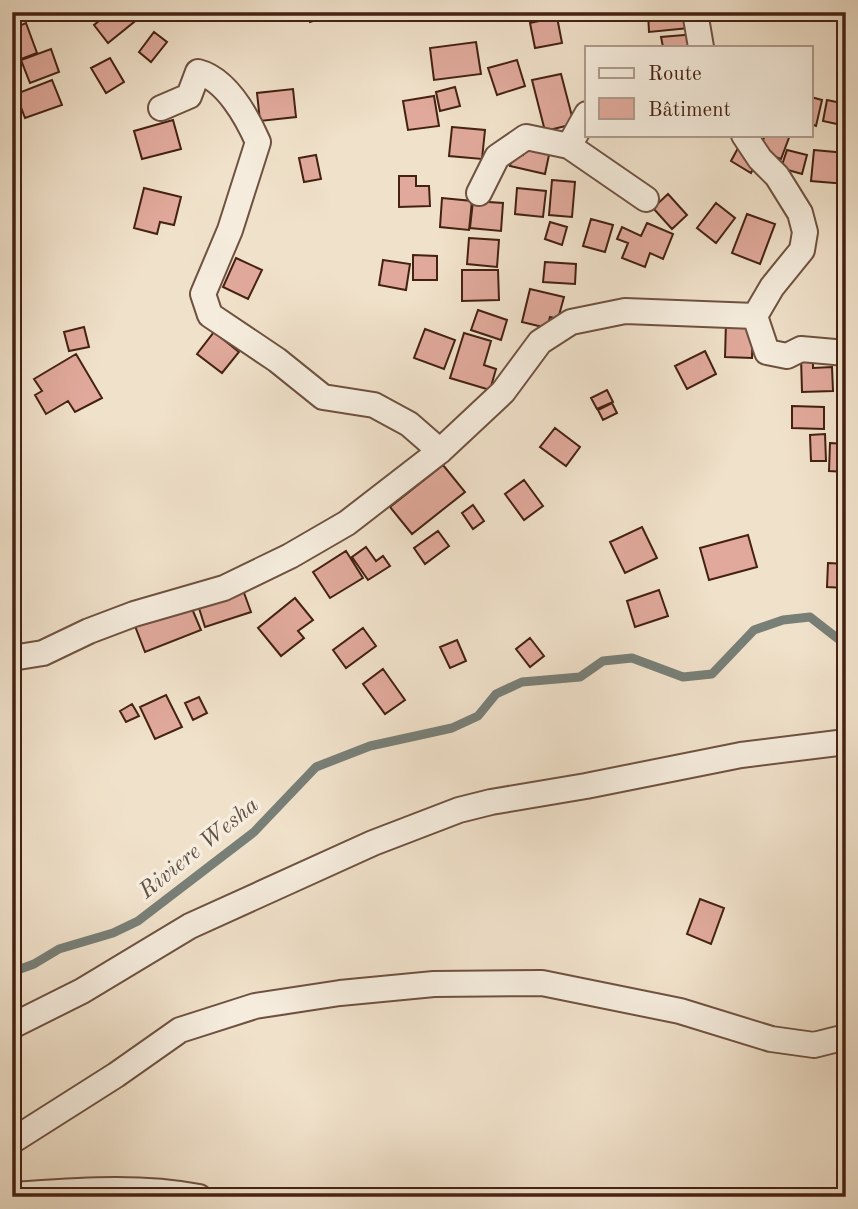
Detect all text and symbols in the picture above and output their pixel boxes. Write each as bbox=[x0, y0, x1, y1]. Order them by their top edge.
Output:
legend bbox=[585, 46, 812, 136]
text: Route bbox=[648, 64, 702, 85]
text: Bâtiment bbox=[648, 100, 731, 121]
water label: Riviere Wesha bbox=[134, 793, 263, 904]

